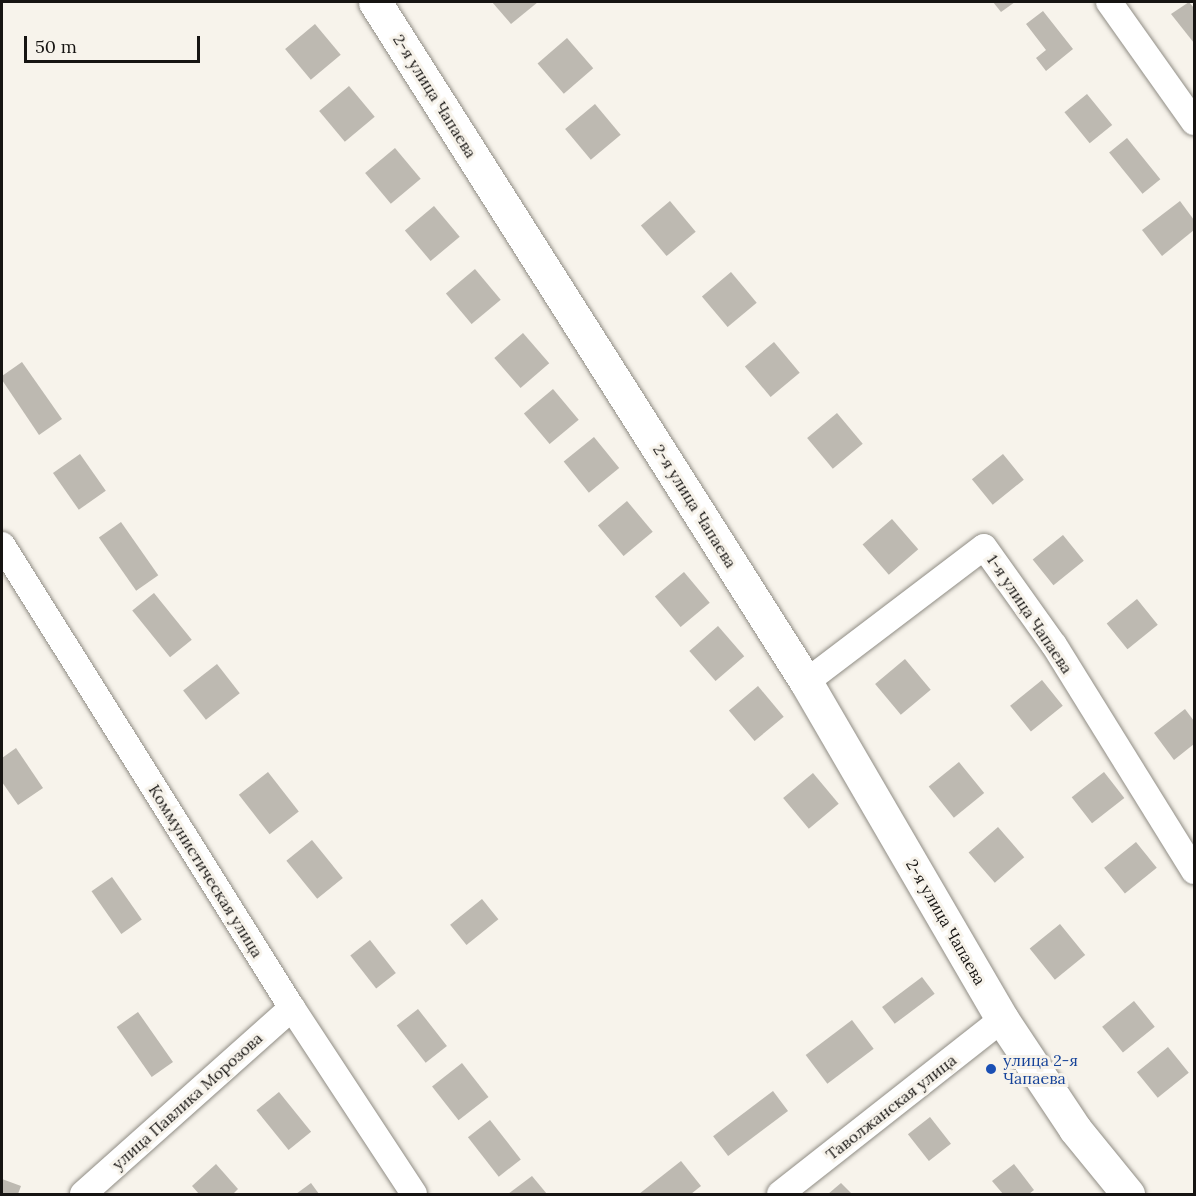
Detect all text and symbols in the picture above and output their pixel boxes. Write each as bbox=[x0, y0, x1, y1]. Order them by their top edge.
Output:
scale bar bbox=[27, 24, 202, 62]
street label: 2-я улица Чапаева bbox=[389, 31, 481, 161]
text: 50 m bbox=[35, 35, 77, 58]
street label: 2-я улица Чапаева bbox=[649, 441, 741, 571]
street label: 1-я улица Чапаева bbox=[983, 551, 1077, 677]
street label: Коммунистическая улица bbox=[145, 781, 267, 961]
street label: 2-я улица Чапаева bbox=[902, 856, 990, 988]
street label: улица Павлика Морозова bbox=[108, 1028, 266, 1174]
street label: Таволжанская улица bbox=[822, 1050, 960, 1164]
place label: улица 2-я Чапаева bbox=[1003, 1050, 1078, 1088]
marker: улица 2-я Чапаева bbox=[984, 1062, 998, 1076]

